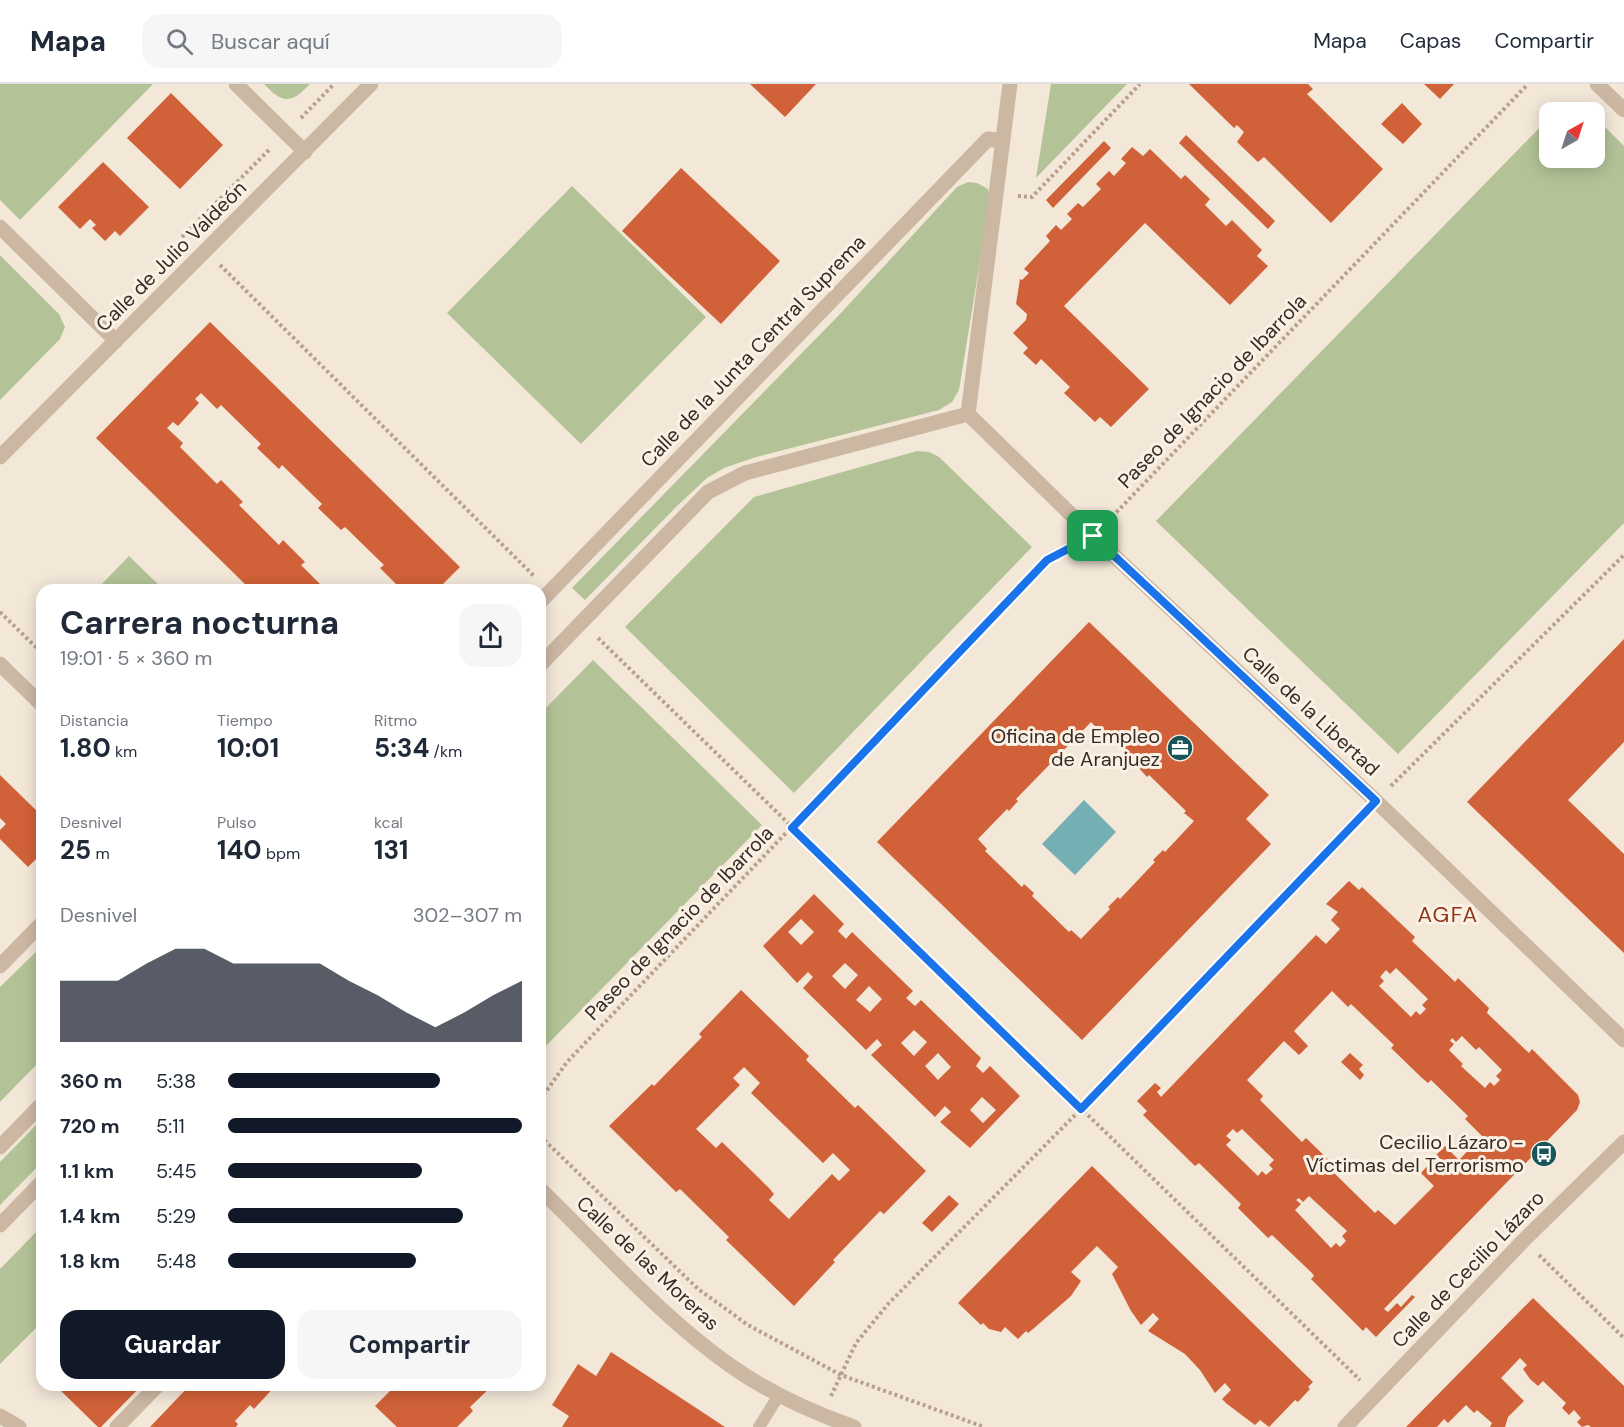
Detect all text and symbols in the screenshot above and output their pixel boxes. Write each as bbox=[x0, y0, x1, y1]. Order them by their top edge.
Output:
search box bbox=[142, 14, 562, 68]
text: Mapa bbox=[30, 23, 106, 60]
icon: search bbox=[163, 25, 196, 58]
text: Buscar aquí bbox=[211, 27, 330, 56]
text: Mapa bbox=[1313, 27, 1367, 55]
text: Capas bbox=[1400, 27, 1461, 55]
text: Compartir bbox=[1494, 27, 1594, 55]
north arrow bbox=[1539, 102, 1605, 168]
map controls bbox=[1539, 102, 1605, 168]
street label: Calle de Julio Valdeón bbox=[90, 175, 252, 337]
street label: Calle de la Junta Central Suprema bbox=[635, 229, 871, 473]
street label: Paseo de Ignacio de Ibarrola bbox=[1112, 288, 1312, 494]
pin bbox=[1067, 510, 1118, 561]
icon: arrive bbox=[1076, 519, 1109, 552]
text: Carrera nocturna bbox=[60, 601, 339, 644]
button: share bbox=[459, 604, 522, 667]
street label: Calle de la Libertad bbox=[1237, 641, 1385, 781]
text: 19:01 · 5 × 360 m bbox=[60, 645, 212, 671]
text: Distancia bbox=[60, 710, 128, 731]
text: Tiempo bbox=[217, 710, 273, 731]
text: Ritmo bbox=[374, 710, 417, 731]
place label: Oficina de Empleo de Aranjuez bbox=[991, 723, 1160, 772]
text: 1.80 bbox=[60, 731, 111, 765]
text: 10:01 bbox=[217, 731, 279, 765]
text: 5:34 bbox=[374, 731, 429, 765]
office icon: Oficina de Empleo de Aranjuez bbox=[1165, 733, 1195, 763]
text: km bbox=[111, 741, 137, 762]
text: /km bbox=[429, 741, 462, 762]
text: Desnivel bbox=[60, 812, 122, 833]
text: Pulso bbox=[217, 812, 257, 833]
text: kcal bbox=[374, 812, 403, 833]
street label: Paseo de Ignacio de Ibarrola bbox=[579, 820, 779, 1026]
text: 25 bbox=[60, 833, 91, 867]
text: 140 bbox=[217, 833, 262, 867]
text: 131 bbox=[374, 833, 408, 867]
text: m bbox=[91, 843, 110, 864]
text: bpm bbox=[262, 843, 300, 864]
district label: AGFA bbox=[1417, 900, 1479, 929]
text: Desnivel bbox=[60, 902, 137, 928]
text: 302–307 m bbox=[413, 902, 522, 928]
text: 360 m bbox=[60, 1068, 122, 1094]
text: 5:38 bbox=[156, 1068, 196, 1094]
text: 720 m bbox=[60, 1113, 120, 1139]
text: 5:11 bbox=[156, 1113, 185, 1139]
place label: Cecilio Lázaro - Víctimas del Terrorismo bbox=[1306, 1129, 1524, 1178]
bus stop icon: Cecilio Lázaro - Víctimas del Terrorismo bbox=[1529, 1139, 1559, 1169]
text: 1.1 km bbox=[60, 1158, 114, 1184]
text: 5:45 bbox=[156, 1158, 197, 1184]
street label: Calle de Cecilio Lázaro bbox=[1386, 1185, 1550, 1353]
street label: Calle de las Moreras bbox=[571, 1190, 725, 1336]
text: 1.4 km bbox=[60, 1203, 120, 1229]
text: 5:29 bbox=[156, 1203, 196, 1229]
text: 1.8 km bbox=[60, 1248, 120, 1274]
text: 5:48 bbox=[156, 1248, 197, 1274]
button: Guardar bbox=[60, 1310, 285, 1379]
button: Compartir bbox=[297, 1310, 522, 1379]

